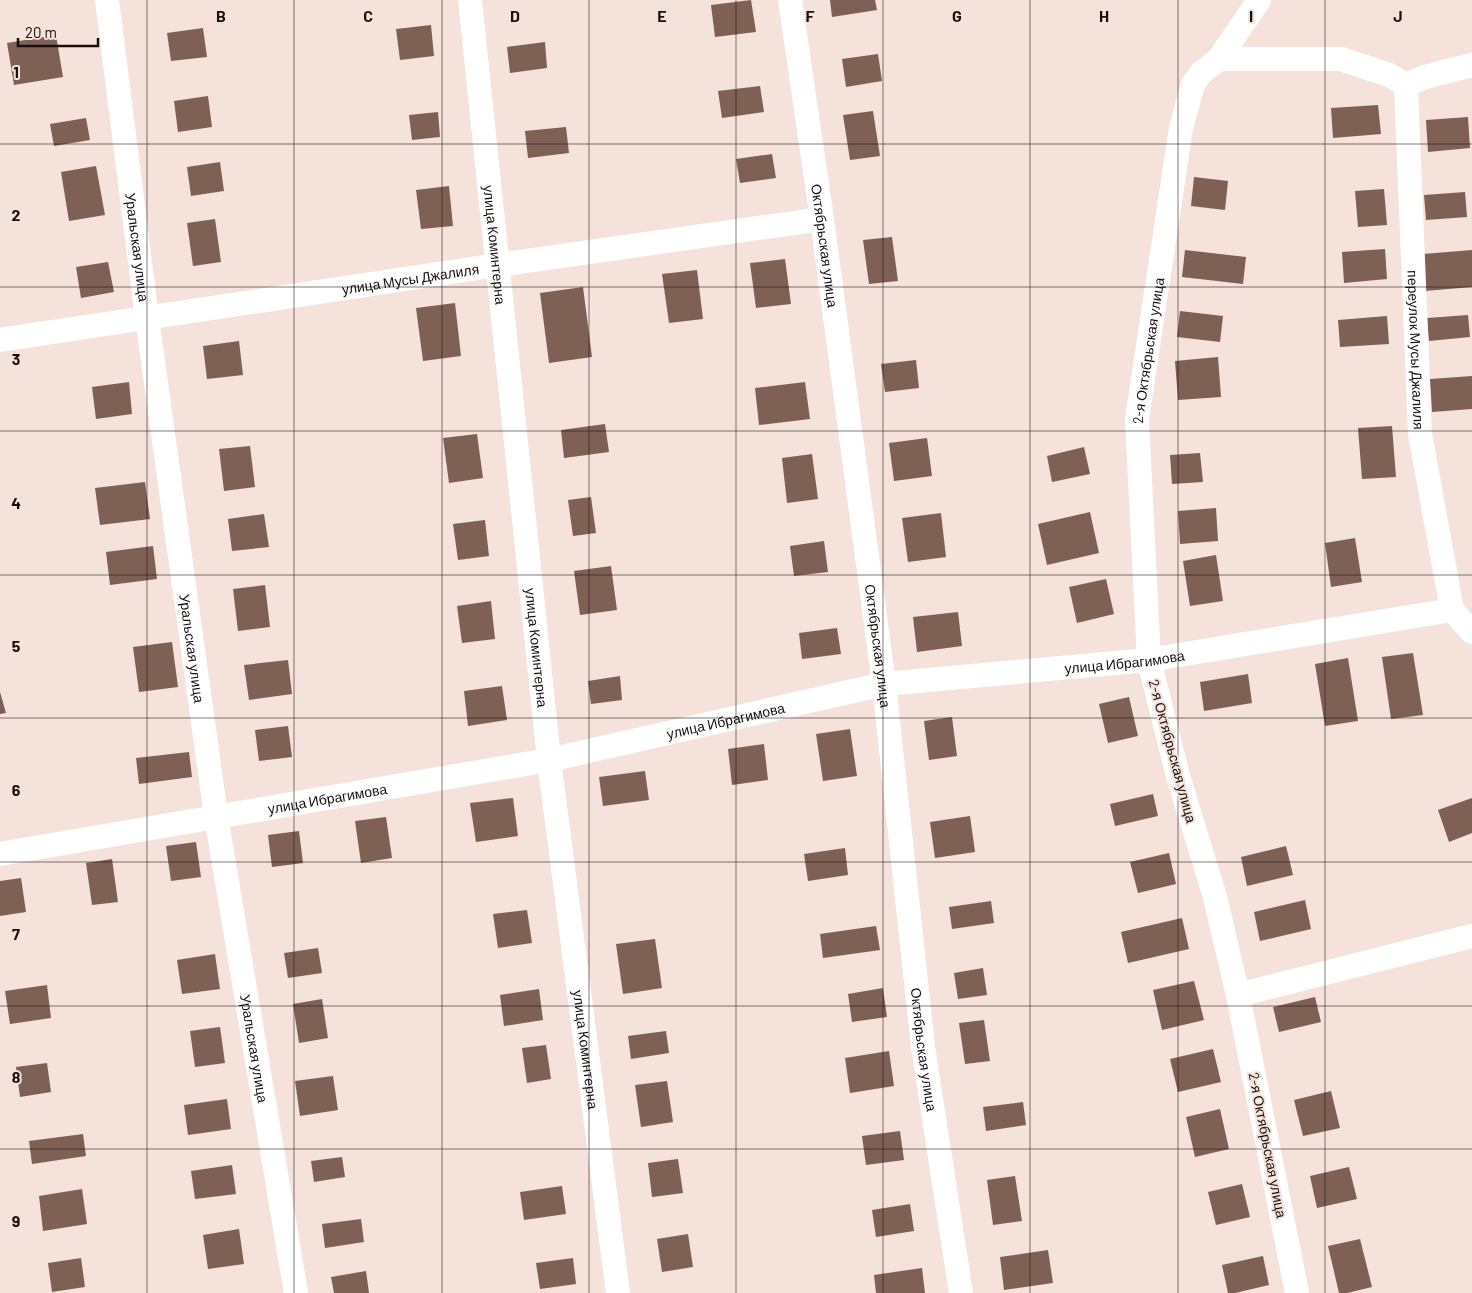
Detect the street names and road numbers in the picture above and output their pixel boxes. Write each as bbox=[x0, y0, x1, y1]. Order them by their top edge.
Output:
street label: Октябрьская улица bbox=[808, 183, 842, 308]
street label: улица Коминтерна bbox=[481, 184, 510, 305]
street label: Уральская улица bbox=[123, 192, 153, 303]
street label: улица Мусы Джалиля bbox=[341, 259, 480, 297]
street label: переулок Мусы Джалиля bbox=[1405, 270, 1428, 430]
street label: 2-я Октябрьская улица bbox=[1128, 276, 1167, 424]
street label: Октябрьская улица bbox=[862, 583, 895, 709]
street label: улица Коминтерна bbox=[523, 587, 552, 708]
street label: Уральская улица bbox=[177, 593, 209, 704]
street label: улица Ибрагимова bbox=[1064, 646, 1186, 676]
street label: 2-я Октябрьская улица bbox=[1146, 677, 1200, 825]
street label: улица Ибрагимова bbox=[665, 698, 786, 742]
street label: улица Ибрагимова bbox=[266, 779, 388, 817]
street label: Октябрьская улица bbox=[908, 987, 941, 1112]
street label: улица Коминтерна bbox=[570, 989, 603, 1110]
street label: Уральская улица bbox=[238, 993, 272, 1104]
street label: 2-я Октябрьская улица bbox=[1246, 1071, 1290, 1219]

